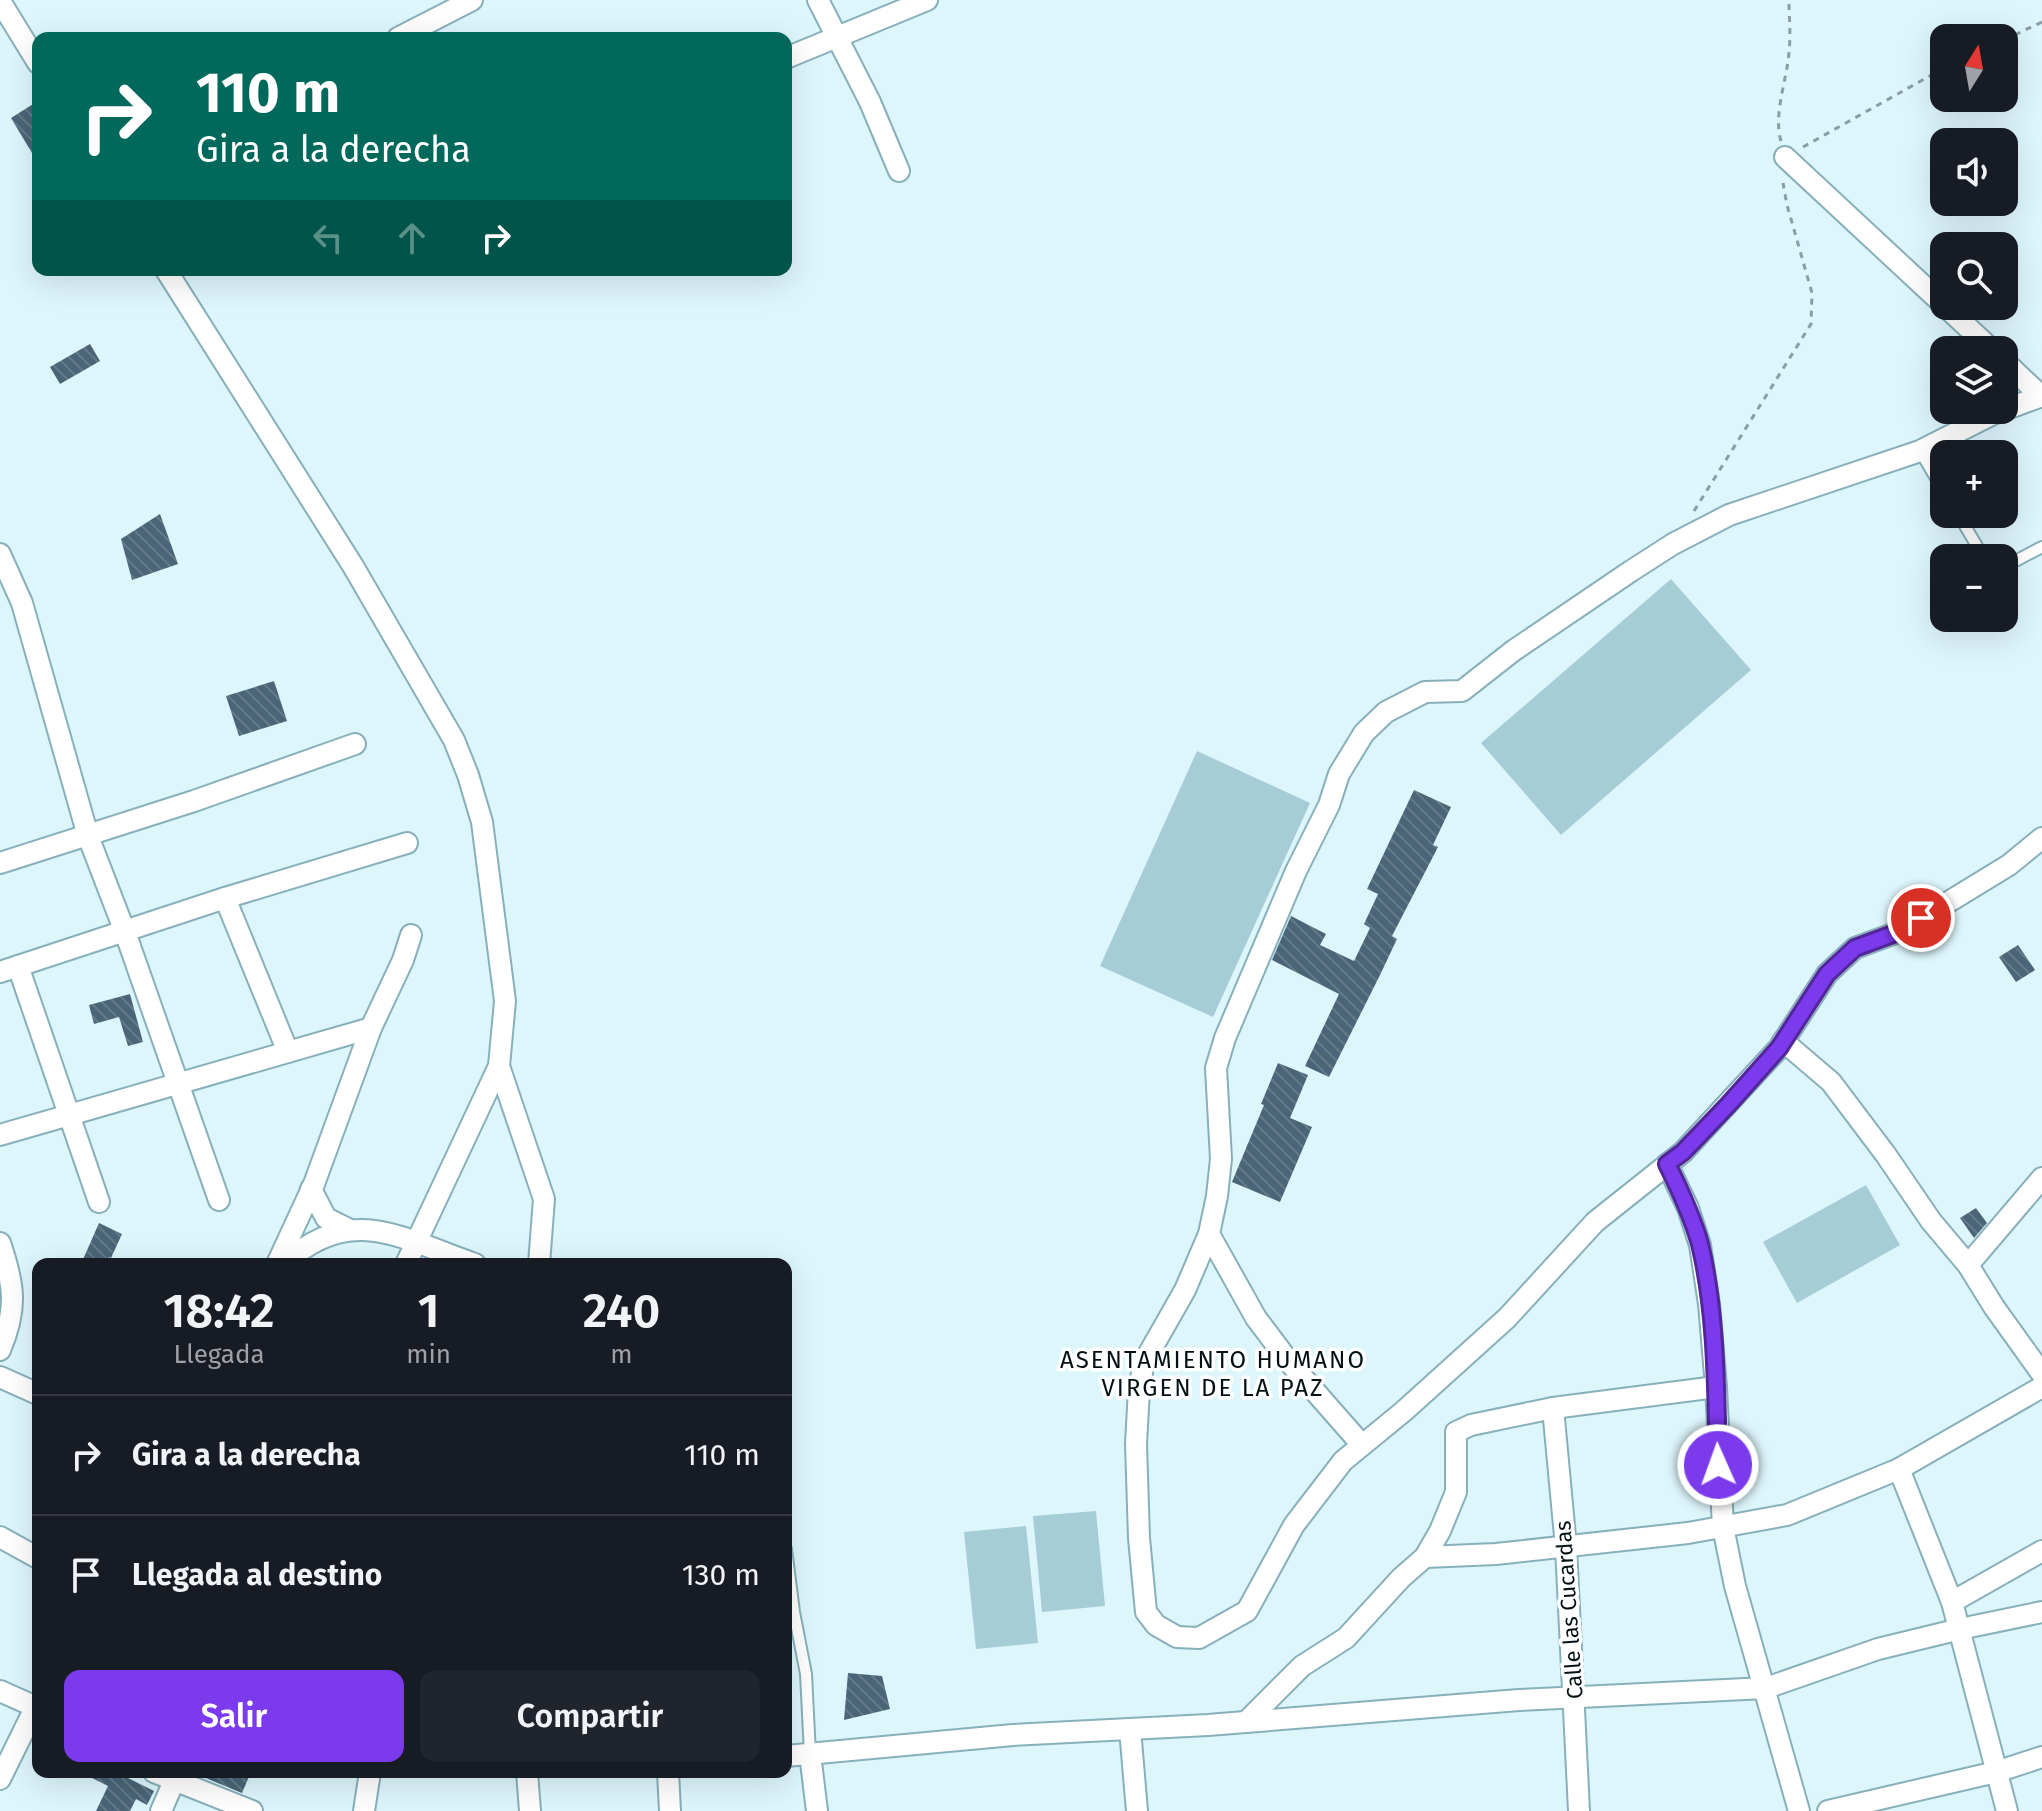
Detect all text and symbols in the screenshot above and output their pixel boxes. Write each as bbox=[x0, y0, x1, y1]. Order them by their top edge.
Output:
north arrow bbox=[1930, 24, 2018, 112]
map controls bbox=[1930, 24, 2018, 632]
text: 110 m bbox=[196, 60, 340, 127]
icon: right bbox=[64, 64, 168, 168]
text: Gira a la derecha bbox=[196, 128, 471, 172]
button: sound bbox=[1930, 128, 2018, 216]
icon: left bbox=[306, 216, 350, 260]
icon: ahead bbox=[390, 216, 434, 260]
icon: right bbox=[474, 216, 518, 260]
button: search bbox=[1930, 232, 2018, 320]
button: layers bbox=[1930, 336, 2018, 424]
button: + bbox=[1930, 440, 2018, 528]
button: − bbox=[1930, 544, 2018, 632]
pin bbox=[1887, 884, 1955, 952]
icon: arrive bbox=[1899, 896, 1943, 940]
text: 18:42 bbox=[164, 1282, 275, 1340]
text: 1 bbox=[418, 1282, 440, 1340]
text: 240 bbox=[583, 1282, 660, 1340]
text: Llegada bbox=[174, 1339, 265, 1370]
text: min bbox=[406, 1339, 451, 1370]
text: m bbox=[610, 1339, 633, 1370]
district label: ASENTAMIENTO HUMANO VIRGEN DE LA PAZ bbox=[1060, 1346, 1366, 1402]
position arrow bbox=[1676, 1423, 1760, 1507]
icon: right bbox=[64, 1433, 108, 1477]
text: Gira a la derecha bbox=[132, 1437, 361, 1473]
text: 110 m bbox=[684, 1437, 760, 1473]
street label: Calle las Cucardas bbox=[1549, 1520, 1589, 1700]
icon: arrive bbox=[64, 1553, 108, 1597]
text: Llegada al destino bbox=[132, 1557, 382, 1593]
text: 130 m bbox=[682, 1557, 760, 1593]
button: Salir bbox=[64, 1670, 404, 1762]
button: Compartir bbox=[420, 1670, 760, 1762]

